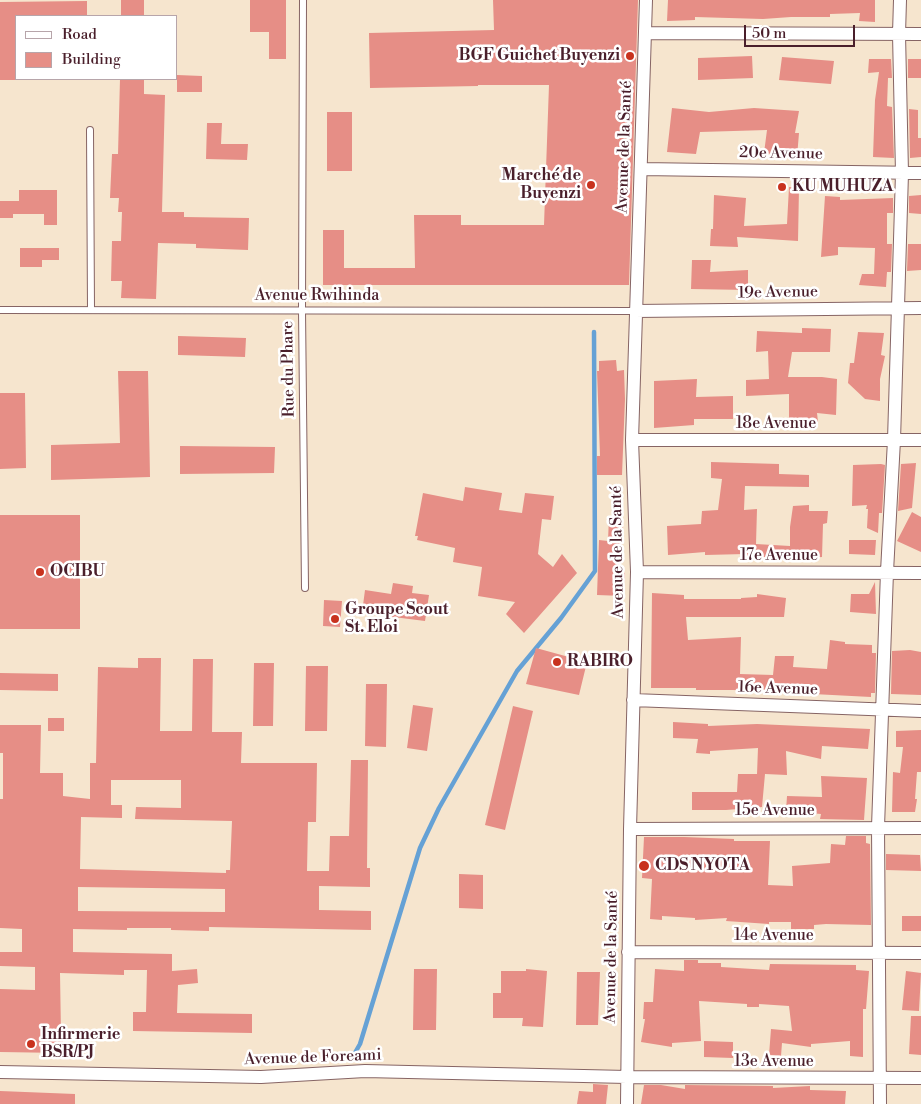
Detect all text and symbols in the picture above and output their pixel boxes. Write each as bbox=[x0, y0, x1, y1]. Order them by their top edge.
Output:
legend bbox=[15, 15, 178, 80]
scale bar bbox=[746, 15, 857, 47]
text: 50 m bbox=[752, 24, 786, 43]
text: Road bbox=[62, 25, 97, 44]
place label: BGF Guichet Buyenzi bbox=[459, 46, 620, 66]
text: Building bbox=[62, 50, 121, 69]
marker: BGF Guichet Buyenzi bbox=[624, 50, 636, 62]
street label: Avenue de la Santé bbox=[613, 80, 637, 214]
street label: 20e Avenue bbox=[739, 144, 823, 164]
place label: Marché de Buyenzi bbox=[502, 166, 581, 204]
place label: KU MUHUZA bbox=[792, 177, 893, 197]
marker: Marché de Buyenzi bbox=[585, 179, 597, 191]
marker: KU MUHUZA bbox=[776, 181, 788, 193]
street label: 19e Avenue bbox=[738, 283, 818, 303]
street label: Avenue Rwihinda bbox=[255, 286, 379, 306]
street label: Rue du Phare bbox=[279, 321, 299, 417]
street label: 18e Avenue bbox=[736, 414, 816, 434]
street label: Avenue de la Santé bbox=[607, 485, 629, 619]
street label: 17e Avenue bbox=[740, 546, 818, 566]
place label: OCIBU bbox=[50, 562, 105, 582]
marker: OCIBU bbox=[34, 566, 46, 578]
place label: Groupe Scout St. Eloi bbox=[345, 600, 448, 638]
marker: Groupe Scout St. Eloi bbox=[329, 613, 341, 625]
place label: RABIRO bbox=[567, 652, 633, 672]
marker: RABIRO bbox=[551, 656, 563, 668]
street label: 16e Avenue bbox=[738, 678, 818, 700]
street label: 15e Avenue bbox=[735, 801, 815, 821]
place label: CDS NYOTA bbox=[655, 856, 750, 876]
marker: CDS NYOTA bbox=[637, 859, 651, 873]
street label: Avenue de la Santé bbox=[601, 890, 623, 1024]
street label: 14e Avenue bbox=[734, 926, 814, 946]
place label: Infirmerie BSR/PJ bbox=[41, 1025, 120, 1063]
marker: Infirmerie BSR/PJ bbox=[25, 1038, 37, 1050]
street label: Avenue de Foreami bbox=[244, 1046, 382, 1070]
street label: 13e Avenue bbox=[734, 1052, 814, 1072]

